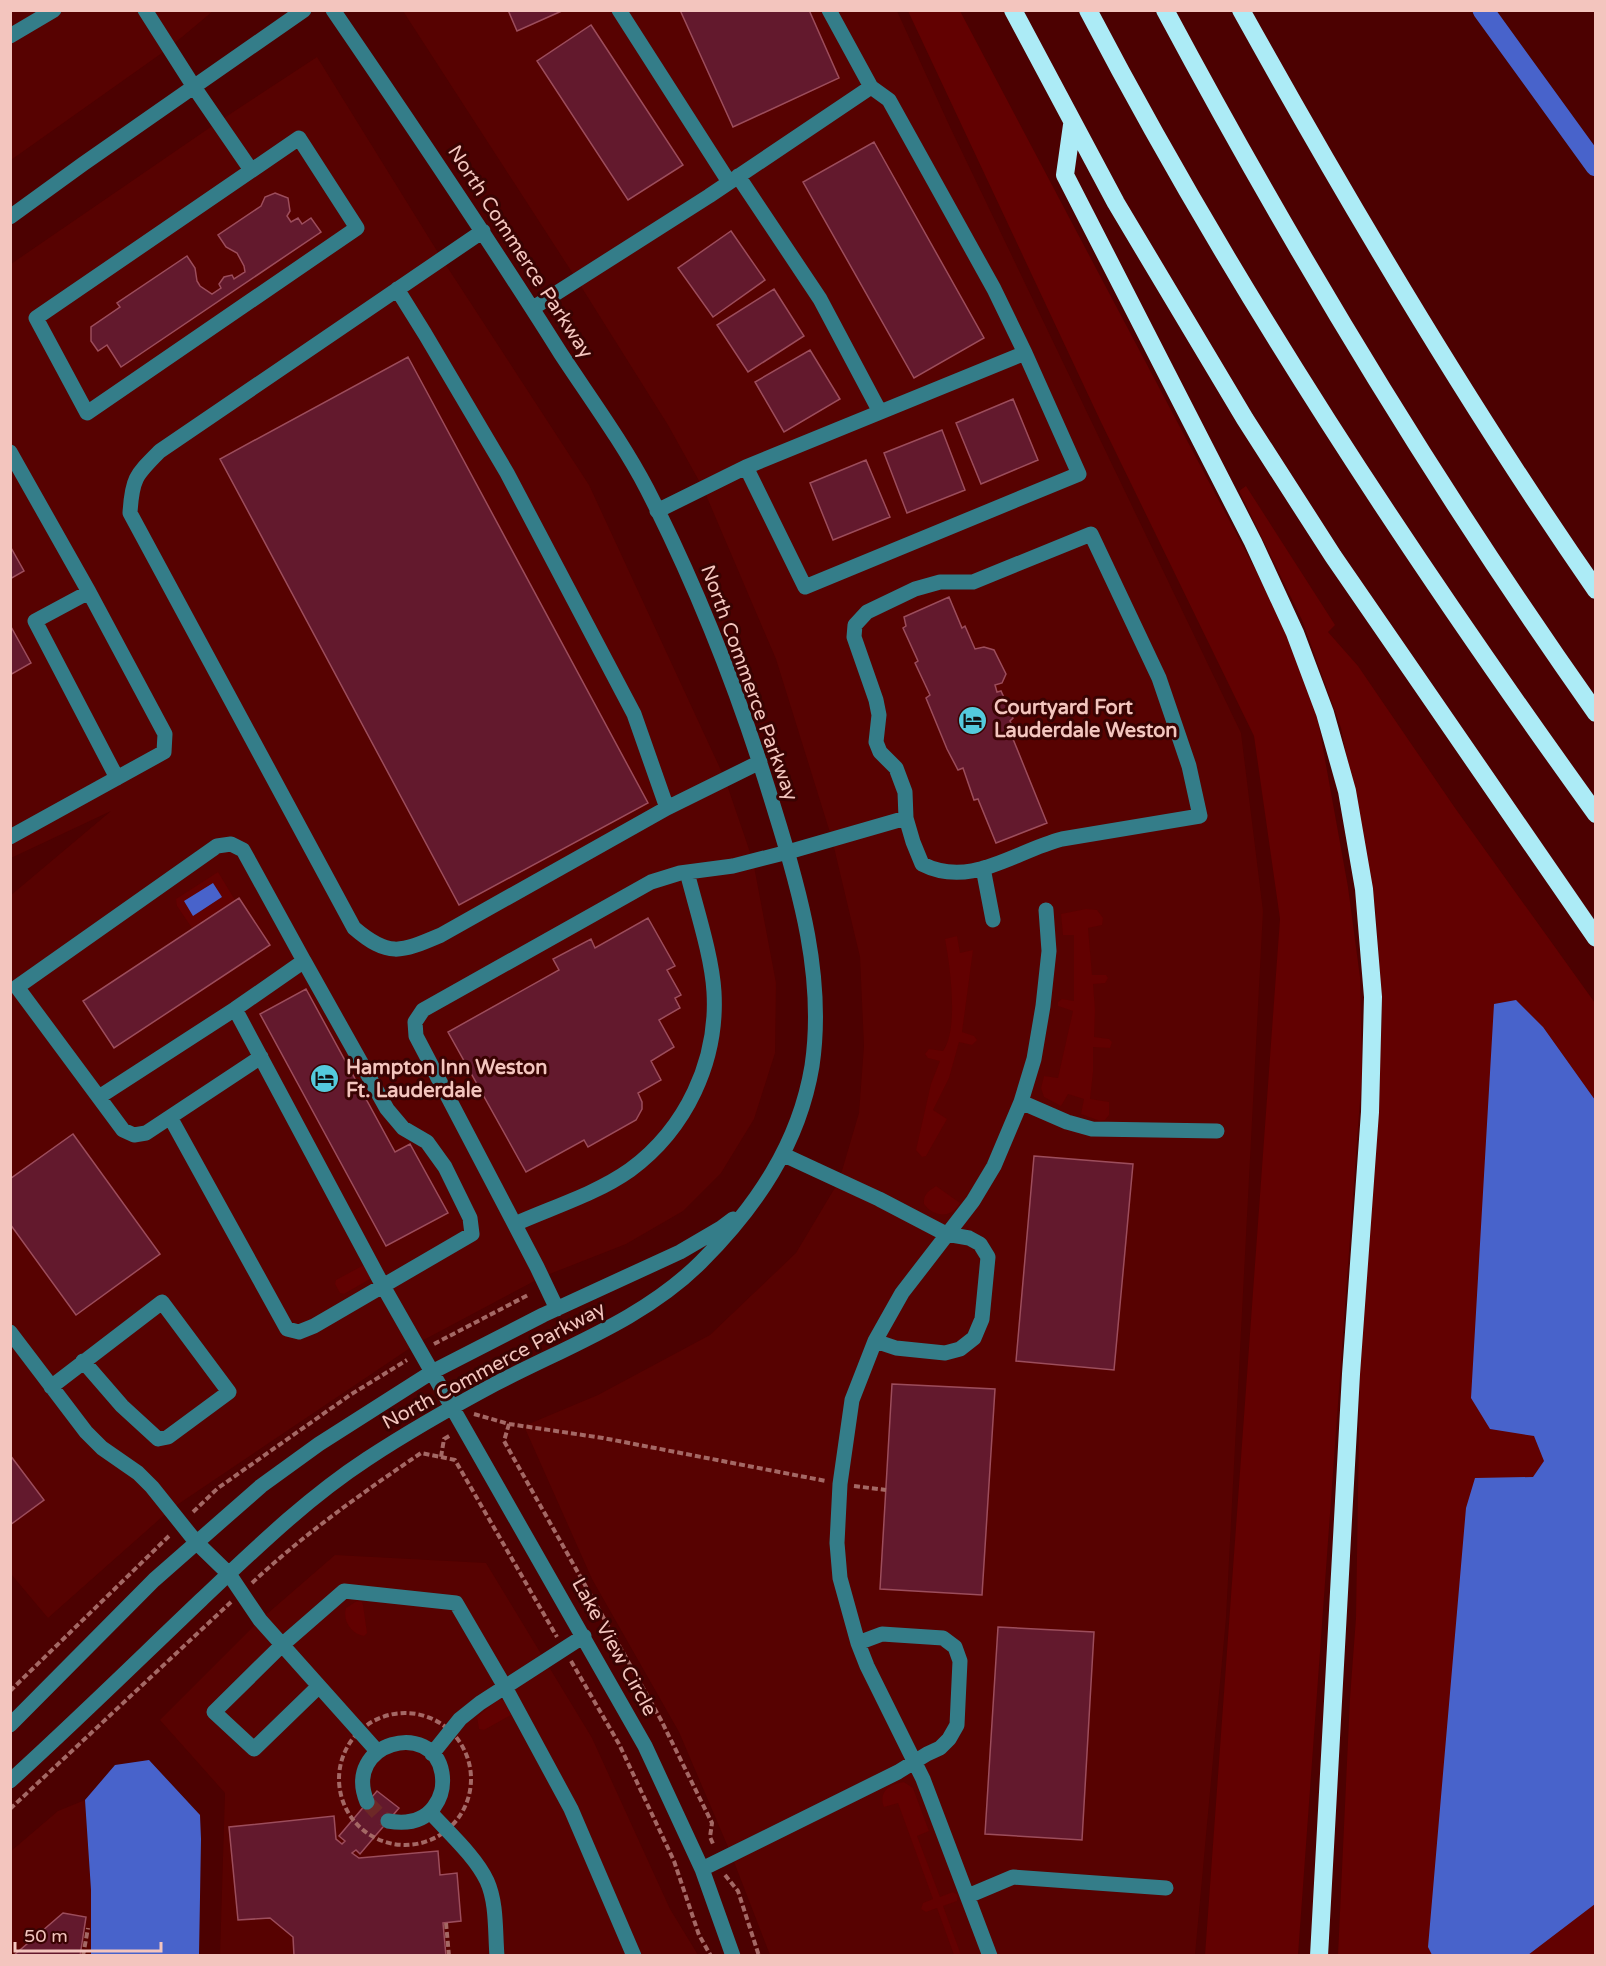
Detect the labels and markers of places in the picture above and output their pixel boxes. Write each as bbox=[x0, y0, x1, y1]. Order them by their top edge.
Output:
place label: Courtyard Fort Lauderdale Weston bbox=[994, 696, 1178, 743]
hotel icon: Courtyard Fort Lauderdale Weston bbox=[957, 704, 989, 736]
place label: Hampton Inn Weston Ft. Lauderdale bbox=[346, 1056, 547, 1103]
hotel icon: Hampton Inn Weston Ft. Lauderdale bbox=[309, 1063, 341, 1095]

